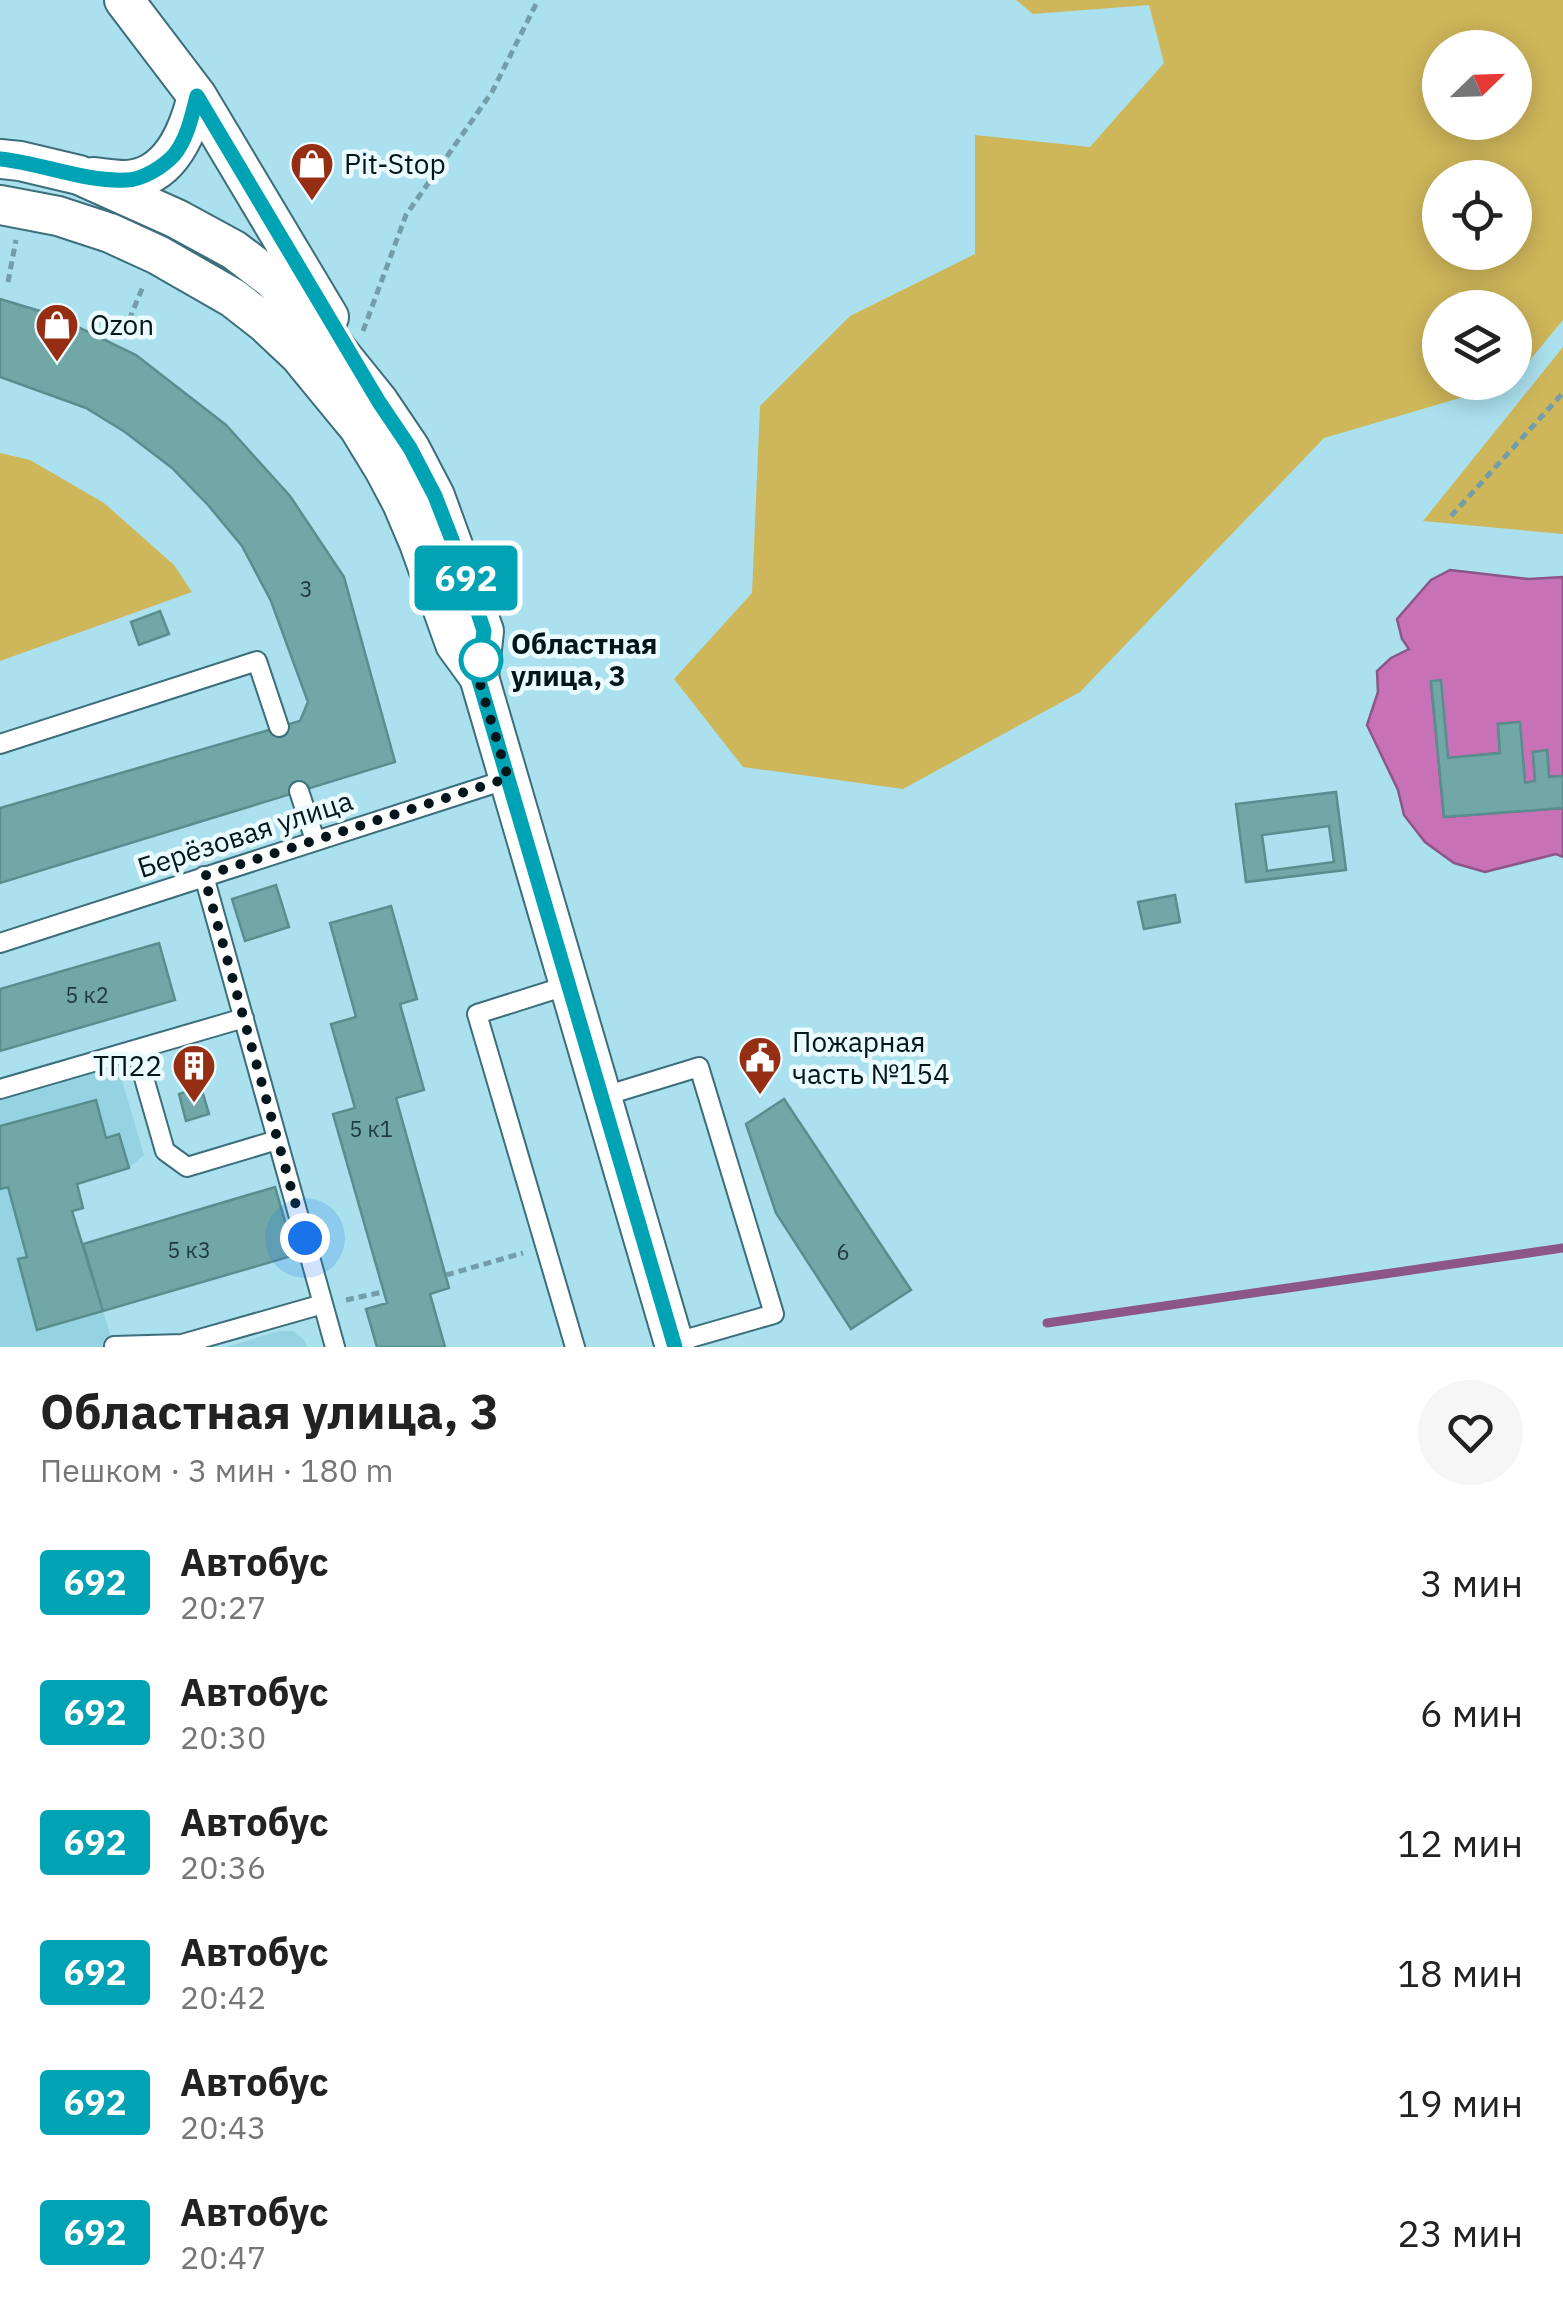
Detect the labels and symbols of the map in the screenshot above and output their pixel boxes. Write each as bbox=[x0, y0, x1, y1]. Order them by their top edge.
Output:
north arrow bbox=[1422, 30, 1532, 140]
shop icon: Pit-Stop bbox=[289, 141, 335, 202]
place label: Pit-Stop bbox=[344, 145, 446, 182]
shop icon: Ozon bbox=[34, 302, 80, 363]
place label: Ozon bbox=[90, 306, 154, 343]
line badge: 692 bbox=[408, 546, 524, 610]
house number: 3 bbox=[299, 574, 313, 603]
place label: Областная улица, 3 bbox=[511, 625, 657, 694]
marker: Областная улица, 3 bbox=[460, 639, 502, 681]
street label: Берёзовая улица bbox=[133, 781, 357, 886]
house number: 5 к2 bbox=[65, 980, 109, 1009]
place label: Пожарная часть №154 bbox=[792, 1023, 950, 1092]
public building icon: Пожарная часть №154 bbox=[737, 1035, 783, 1096]
building icon: ТП22 bbox=[171, 1043, 217, 1104]
place label: ТП22 bbox=[93, 1047, 162, 1084]
house number: 5 к1 bbox=[349, 1114, 393, 1143]
your location bbox=[280, 1213, 330, 1263]
house number: 5 к3 bbox=[167, 1235, 211, 1264]
house number: 6 bbox=[836, 1237, 850, 1266]

